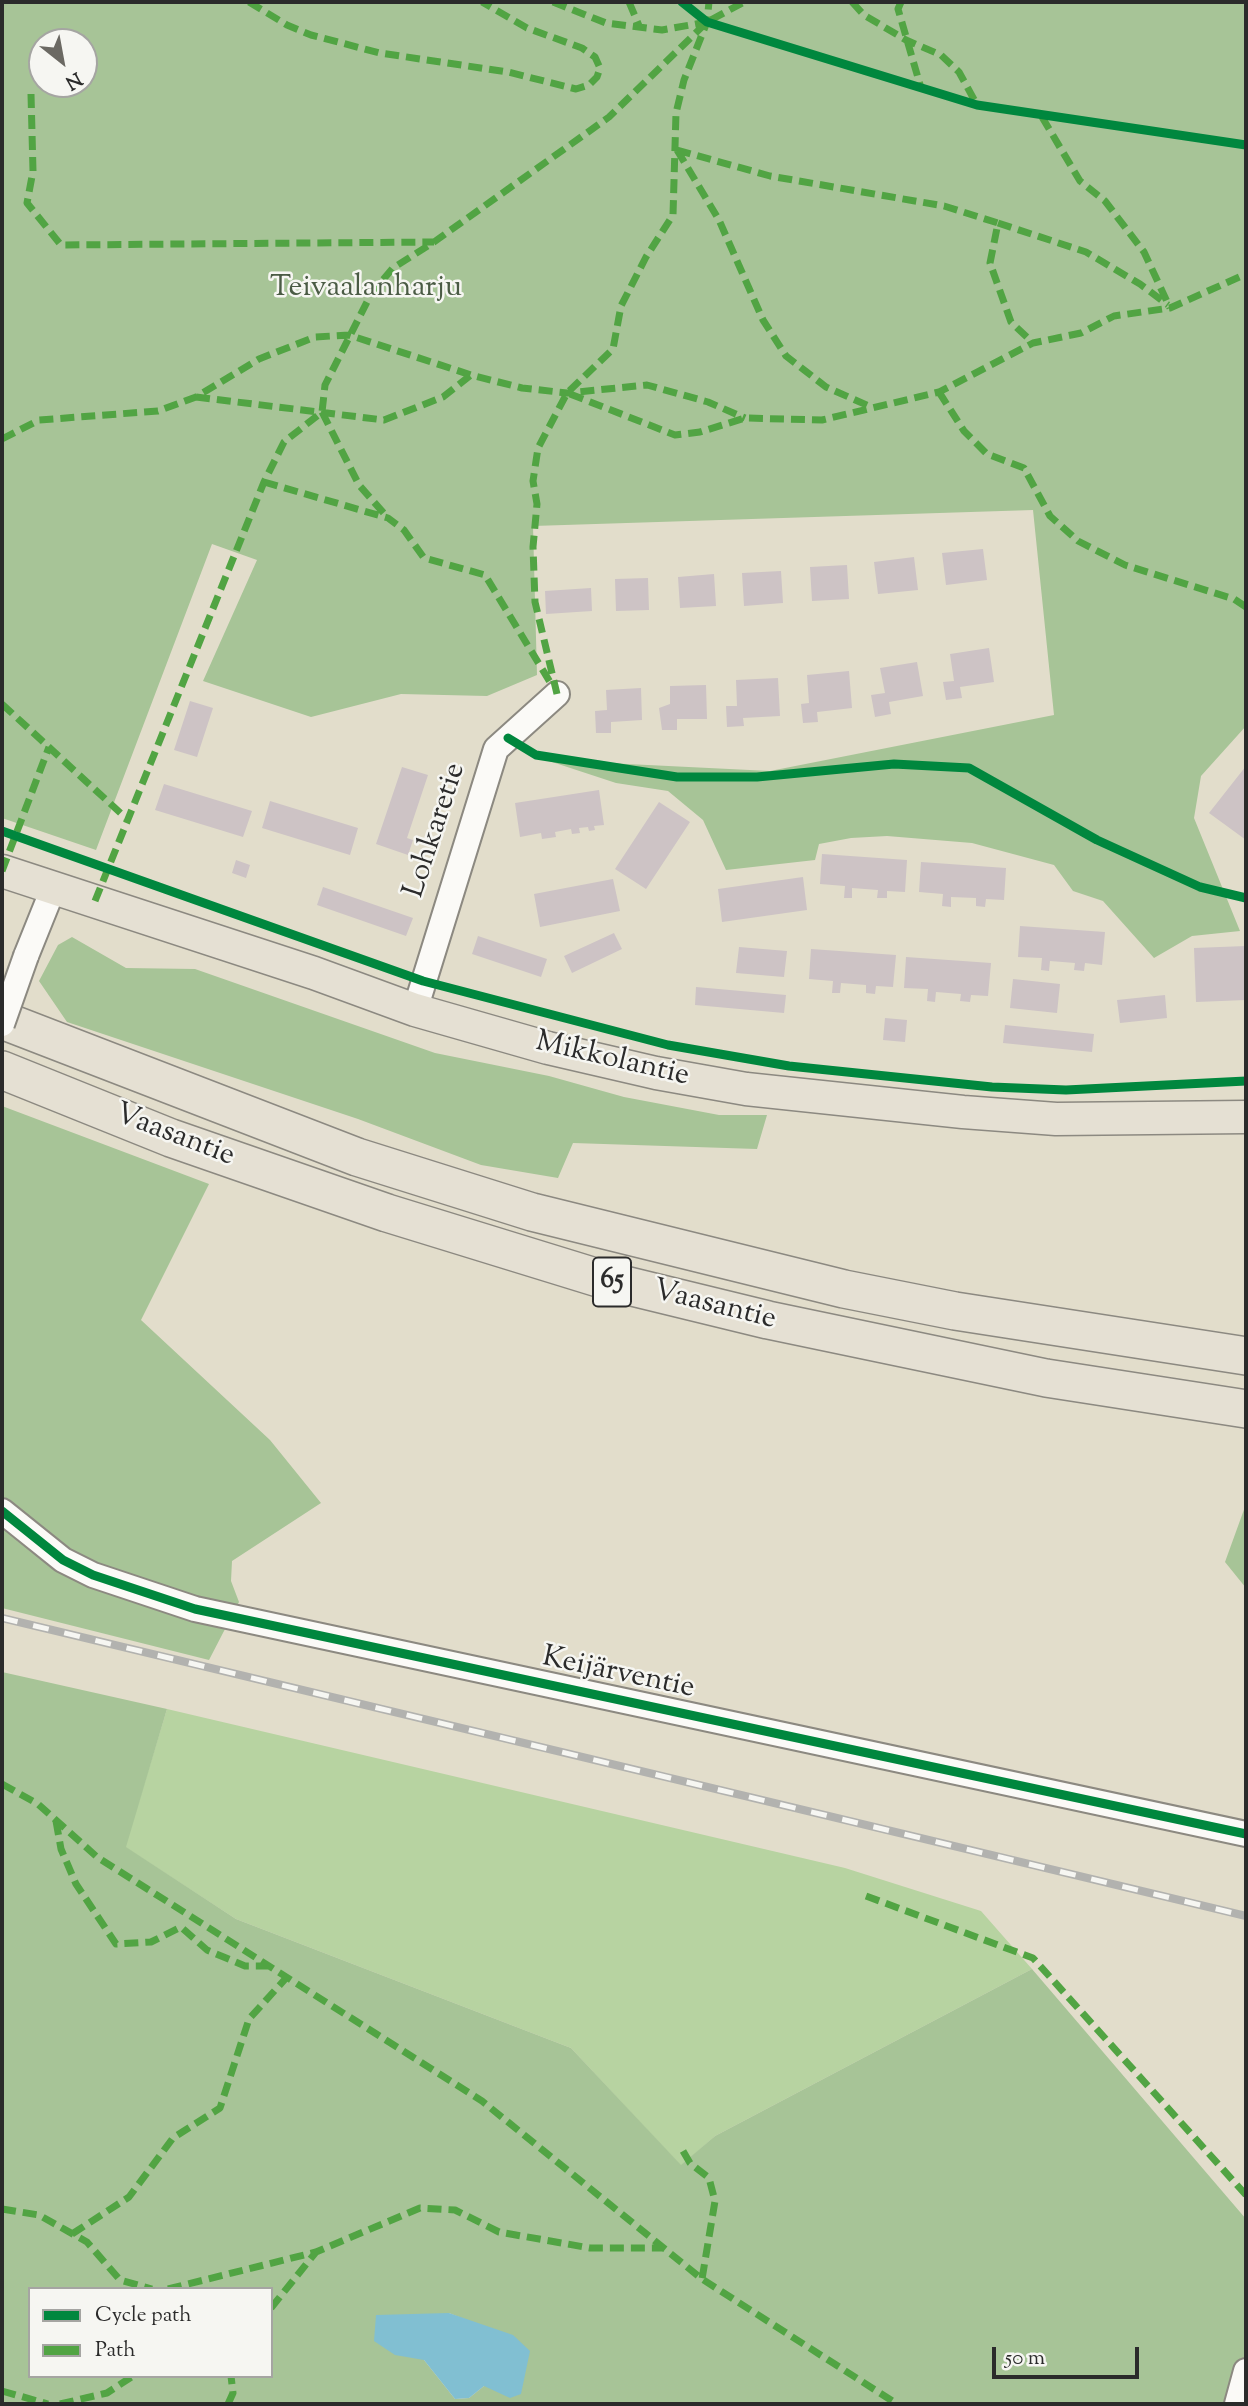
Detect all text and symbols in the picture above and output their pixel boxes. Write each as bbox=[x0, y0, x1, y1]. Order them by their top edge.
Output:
north arrow bbox=[28, 28, 98, 98]
text: N bbox=[60, 64, 87, 95]
park label: Teivaalanharju bbox=[270, 272, 462, 308]
street label: Lohkaretie bbox=[398, 759, 476, 903]
street label: Mikkolantie bbox=[532, 1026, 692, 1096]
street label: Vaasantie bbox=[109, 1098, 239, 1176]
road number: 65 bbox=[593, 1258, 631, 1306]
street label: Vaasantie bbox=[649, 1274, 779, 1340]
street label: Keijärventie bbox=[539, 1641, 697, 1709]
legend bbox=[28, 2287, 273, 2378]
text: Cycle path bbox=[95, 2301, 192, 2331]
scale bar bbox=[996, 2332, 1143, 2376]
text: Path bbox=[95, 2336, 136, 2366]
text: 50 m bbox=[1005, 2344, 1045, 2374]

